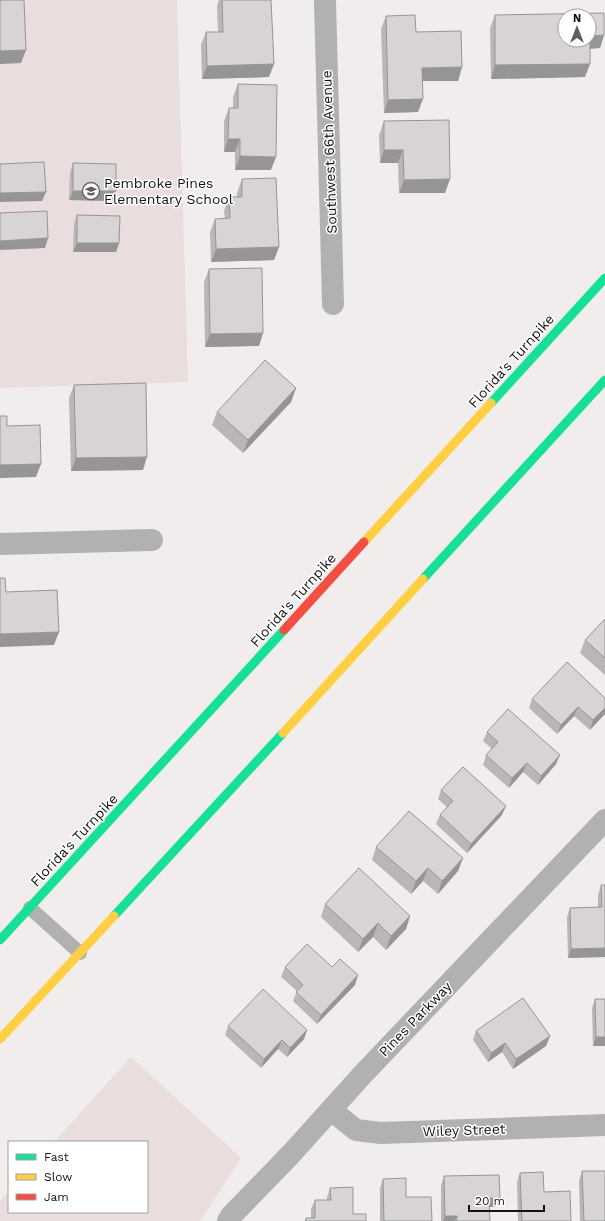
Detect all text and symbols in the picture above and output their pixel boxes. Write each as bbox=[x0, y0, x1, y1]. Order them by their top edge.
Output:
north arrow bbox=[557, 8, 597, 48]
text: N bbox=[573, 12, 581, 25]
street label: Southwest 66th Avenue bbox=[318, 70, 340, 234]
place label: Pembroke Pines Elementary School bbox=[104, 175, 234, 207]
school or university icon: Pembroke Pines Elementary School bbox=[81, 181, 101, 201]
street label: Florida's Turnpike bbox=[465, 311, 557, 411]
street label: Florida's Turnpike bbox=[247, 550, 339, 650]
street label: Florida's Turnpike bbox=[27, 791, 121, 889]
street label: Pines Parkway bbox=[375, 978, 455, 1060]
street label: Wiley Street bbox=[422, 1121, 506, 1139]
legend bbox=[8, 1141, 148, 1213]
text: Fast bbox=[44, 1150, 69, 1164]
text: Slow bbox=[44, 1170, 72, 1184]
scale bar bbox=[469, 1187, 544, 1213]
text: Jam bbox=[44, 1190, 69, 1204]
text: 20 m bbox=[475, 1194, 505, 1208]

